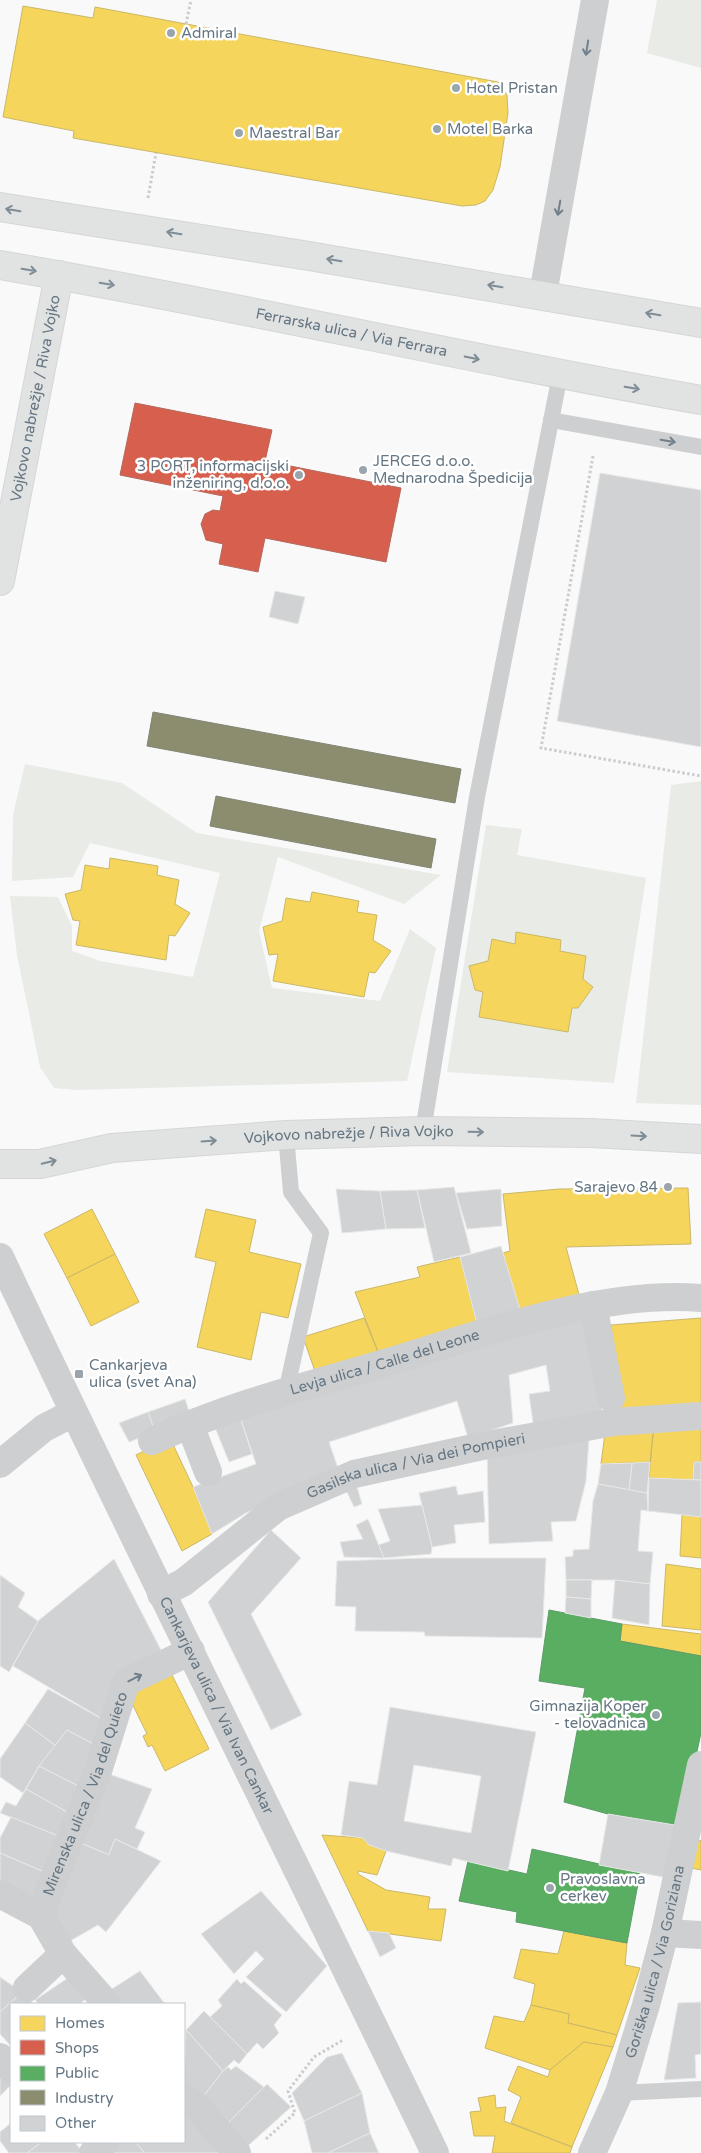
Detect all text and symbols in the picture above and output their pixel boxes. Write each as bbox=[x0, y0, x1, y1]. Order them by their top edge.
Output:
place label: Admiral bbox=[181, 24, 237, 42]
marker: Admiral bbox=[165, 27, 177, 39]
one-way arrow bbox=[581, 40, 591, 56]
place label: Hotel Pristan bbox=[466, 79, 558, 97]
marker: Hotel Pristan bbox=[450, 82, 462, 94]
place label: Motel Barka bbox=[447, 120, 533, 138]
marker: Motel Barka bbox=[431, 123, 443, 135]
place label: Maestral Bar bbox=[249, 124, 340, 142]
marker: Maestral Bar bbox=[233, 127, 245, 139]
one-way arrow bbox=[554, 200, 564, 216]
one-way arrow bbox=[6, 204, 22, 214]
one-way arrow bbox=[166, 228, 182, 238]
one-way arrow bbox=[327, 254, 343, 264]
one-way arrow bbox=[21, 266, 37, 276]
one-way arrow bbox=[98, 279, 114, 289]
one-way arrow bbox=[487, 281, 503, 291]
street label: Vojkovo nabrežje / Riva Vojko bbox=[6, 293, 64, 503]
street label: Ferrarska ulica / Via Ferrara bbox=[254, 304, 449, 360]
one-way arrow bbox=[645, 309, 661, 319]
one-way arrow bbox=[463, 353, 479, 363]
one-way arrow bbox=[623, 383, 639, 393]
one-way arrow bbox=[660, 436, 676, 446]
place label: JERCEG d.o.o. Mednarodna Špedicija bbox=[373, 452, 533, 487]
place label: 3 PORT, informacijski inženiring, d.o.o. bbox=[137, 457, 289, 492]
marker: JERCEG d.o.o. Mednarodna Špedicija bbox=[357, 464, 369, 476]
marker: 3 PORT, informacijski inženiring, d.o.o. bbox=[293, 469, 305, 481]
street label: Vojkovo nabrežje / Riva Vojko bbox=[243, 1122, 454, 1147]
one-way arrow bbox=[468, 1127, 484, 1137]
one-way arrow bbox=[631, 1131, 647, 1140]
one-way arrow bbox=[201, 1137, 217, 1146]
one-way arrow bbox=[40, 1157, 56, 1166]
place label: Sarajevo 84 bbox=[574, 1178, 658, 1196]
marker: Sarajevo 84 bbox=[662, 1181, 674, 1193]
street label: Levja ulica / Calle del Leone bbox=[288, 1325, 482, 1399]
place label: Cankarjeva ulica (svet Ana) bbox=[89, 1356, 196, 1391]
marker: Cankarjeva ulica (svet Ana) bbox=[73, 1368, 85, 1380]
street label: Gasilska ulica / Via dei Pompieri bbox=[304, 1429, 527, 1503]
street label: Cankarjeva ulica / Via Ivan Cankar bbox=[156, 1594, 278, 1818]
one-way arrow bbox=[127, 1673, 142, 1682]
street label: Mirenska ulica / Via del Quieto bbox=[39, 1690, 131, 1898]
place label: Gimnazija Koper - telovadnica bbox=[529, 1697, 646, 1732]
marker: Gimnazija Koper - telovadnica bbox=[650, 1709, 662, 1721]
street label: Goriška ulica / Via Goriziana bbox=[621, 1864, 688, 2060]
place label: Pravoslavna cerkev bbox=[560, 1870, 646, 1905]
marker: Pravoslavna cerkev bbox=[544, 1882, 556, 1894]
legend bbox=[10, 2003, 185, 2143]
text: Homes bbox=[55, 2014, 105, 2032]
text: Shops bbox=[55, 2039, 99, 2057]
text: Public bbox=[55, 2064, 99, 2082]
text: Industry bbox=[55, 2089, 114, 2107]
text: Other bbox=[55, 2114, 97, 2132]

